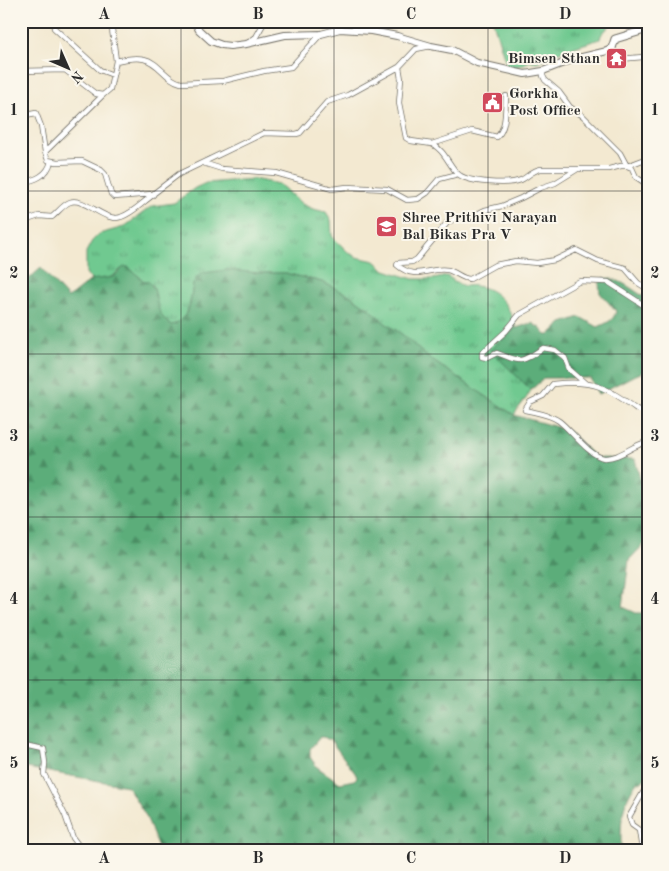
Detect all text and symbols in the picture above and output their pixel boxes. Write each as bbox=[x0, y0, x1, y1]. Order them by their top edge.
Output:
text: A bbox=[98, 7, 110, 23]
text: B bbox=[252, 7, 264, 23]
text: C bbox=[406, 7, 416, 23]
text: D bbox=[559, 7, 571, 23]
north arrow bbox=[42, 42, 92, 92]
temple icon: Bimsen Sthan bbox=[604, 46, 628, 70]
place label: Bimsen Sthan bbox=[508, 52, 600, 67]
text: N bbox=[68, 68, 85, 85]
place label: Gorkha Post Office bbox=[509, 87, 581, 119]
public building icon: Gorkha Post Office bbox=[481, 90, 505, 114]
text: 1 bbox=[9, 103, 19, 119]
text: 1 bbox=[650, 103, 660, 119]
place label: Shree Prithivi Narayan Bal Bikas Pra V bbox=[402, 211, 557, 243]
school or university icon: Shree Prithivi Narayan Bal Bikas Pra V bbox=[374, 214, 398, 238]
text: 2 bbox=[9, 266, 19, 282]
text: 2 bbox=[650, 266, 660, 282]
text: 3 bbox=[9, 429, 19, 445]
text: 3 bbox=[650, 429, 660, 445]
text: 4 bbox=[9, 592, 19, 608]
text: 4 bbox=[650, 592, 660, 608]
text: 5 bbox=[9, 756, 19, 772]
text: 5 bbox=[650, 756, 660, 772]
text: A bbox=[98, 851, 110, 867]
text: B bbox=[252, 851, 264, 867]
text: C bbox=[406, 851, 416, 867]
text: D bbox=[559, 851, 571, 867]

